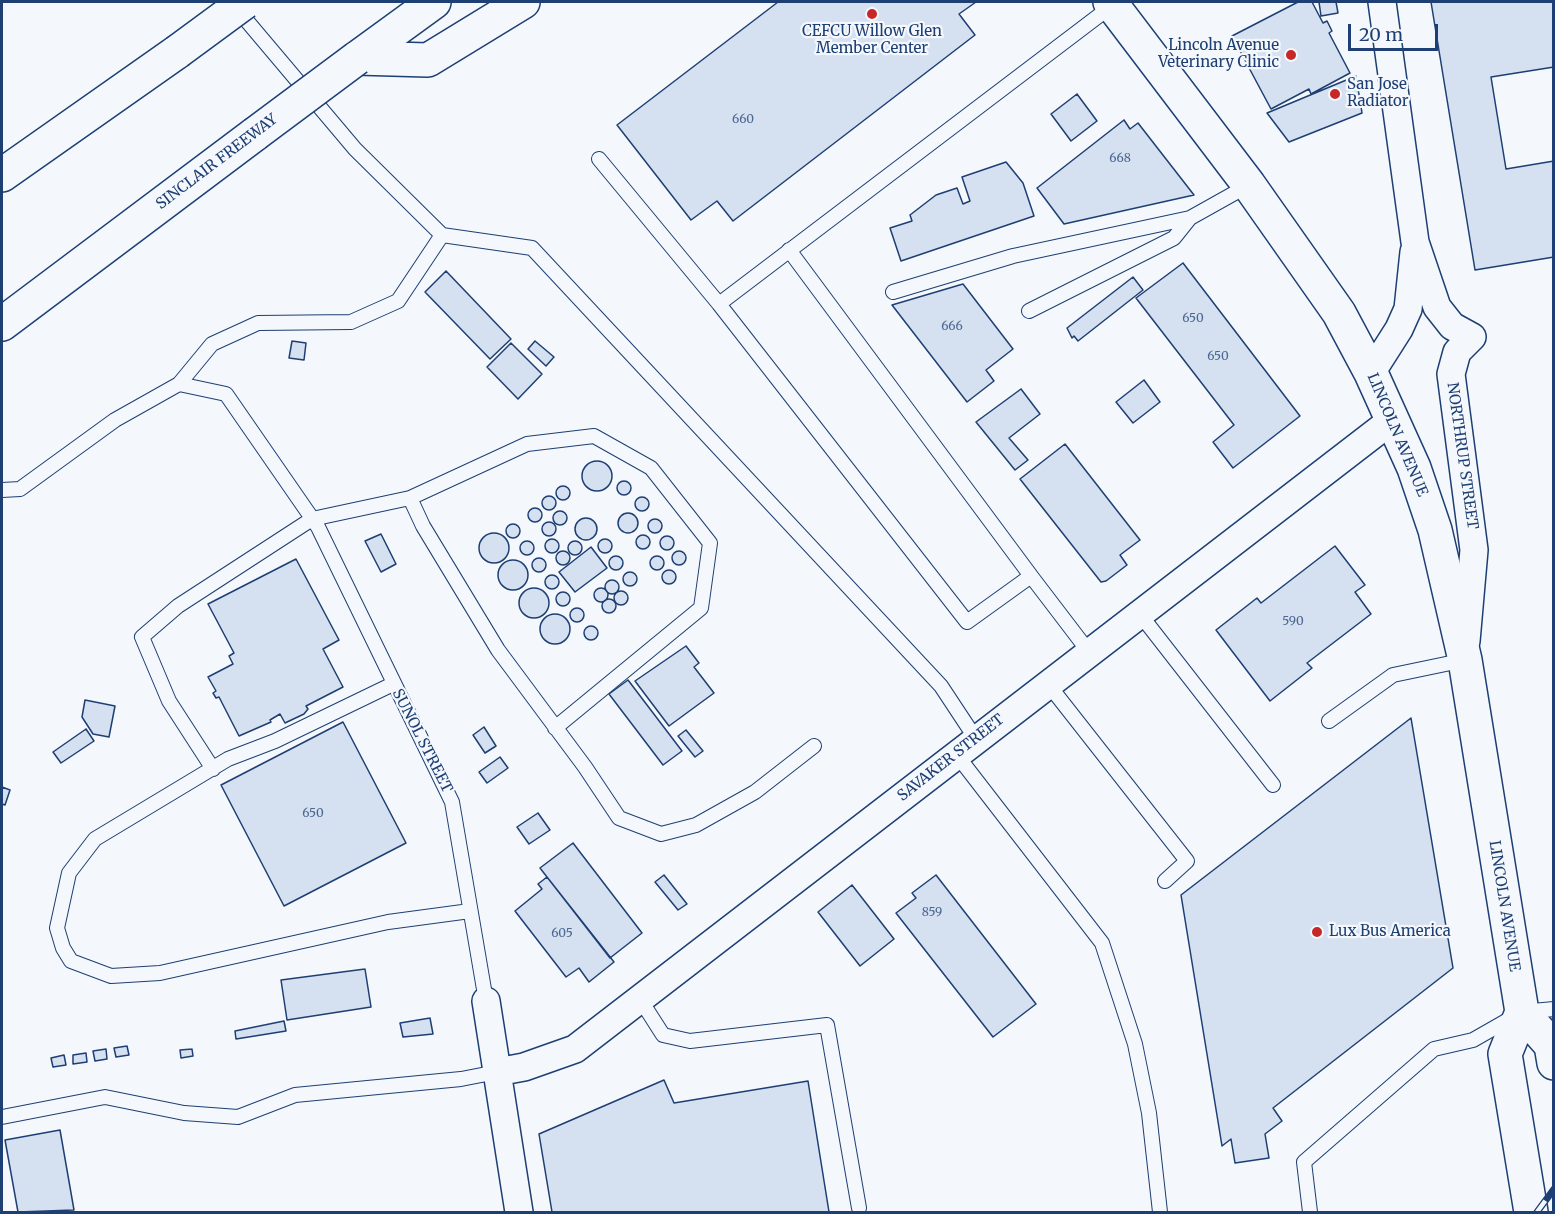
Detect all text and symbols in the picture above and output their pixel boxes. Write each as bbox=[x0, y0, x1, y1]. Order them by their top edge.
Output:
marker: CEFCU Willow Glen Member Center bbox=[865, 7, 879, 21]
scale bar bbox=[1351, 12, 1441, 50]
place label: CEFCU Willow Glen Member Center bbox=[802, 23, 942, 58]
text: 20 m bbox=[1359, 23, 1403, 46]
place label: Lincoln Avenue Veterinary Clinic bbox=[1158, 37, 1279, 72]
marker: Lincoln Avenue Veterinary Clinic bbox=[1284, 48, 1298, 62]
place label: San Jose Radiator bbox=[1347, 76, 1408, 111]
marker: San Jose Radiator bbox=[1328, 87, 1342, 101]
street label: SINCLAIR FREEWAY bbox=[153, 111, 281, 213]
house number: 660 bbox=[732, 113, 754, 127]
house number: 668 bbox=[1109, 152, 1131, 166]
house number: 650 bbox=[1182, 312, 1204, 326]
house number: 666 bbox=[941, 320, 963, 334]
house number: 650 bbox=[1207, 350, 1229, 364]
street label: LINCOLN AVENUE bbox=[1363, 371, 1431, 499]
street label: NORTHRUP STREET bbox=[1443, 381, 1481, 531]
house number: 590 bbox=[1282, 615, 1304, 629]
street label: SUNOL STREET bbox=[388, 686, 456, 796]
street label: SAVAKER STREET bbox=[894, 711, 1008, 805]
house number: 650 bbox=[302, 807, 324, 821]
street label: LINCOLN AVENUE bbox=[1485, 839, 1523, 973]
house number: 859 bbox=[922, 906, 942, 920]
place label: Lux Bus America bbox=[1329, 923, 1451, 941]
marker: Lux Bus America bbox=[1310, 925, 1324, 939]
house number: 605 bbox=[551, 927, 573, 941]

